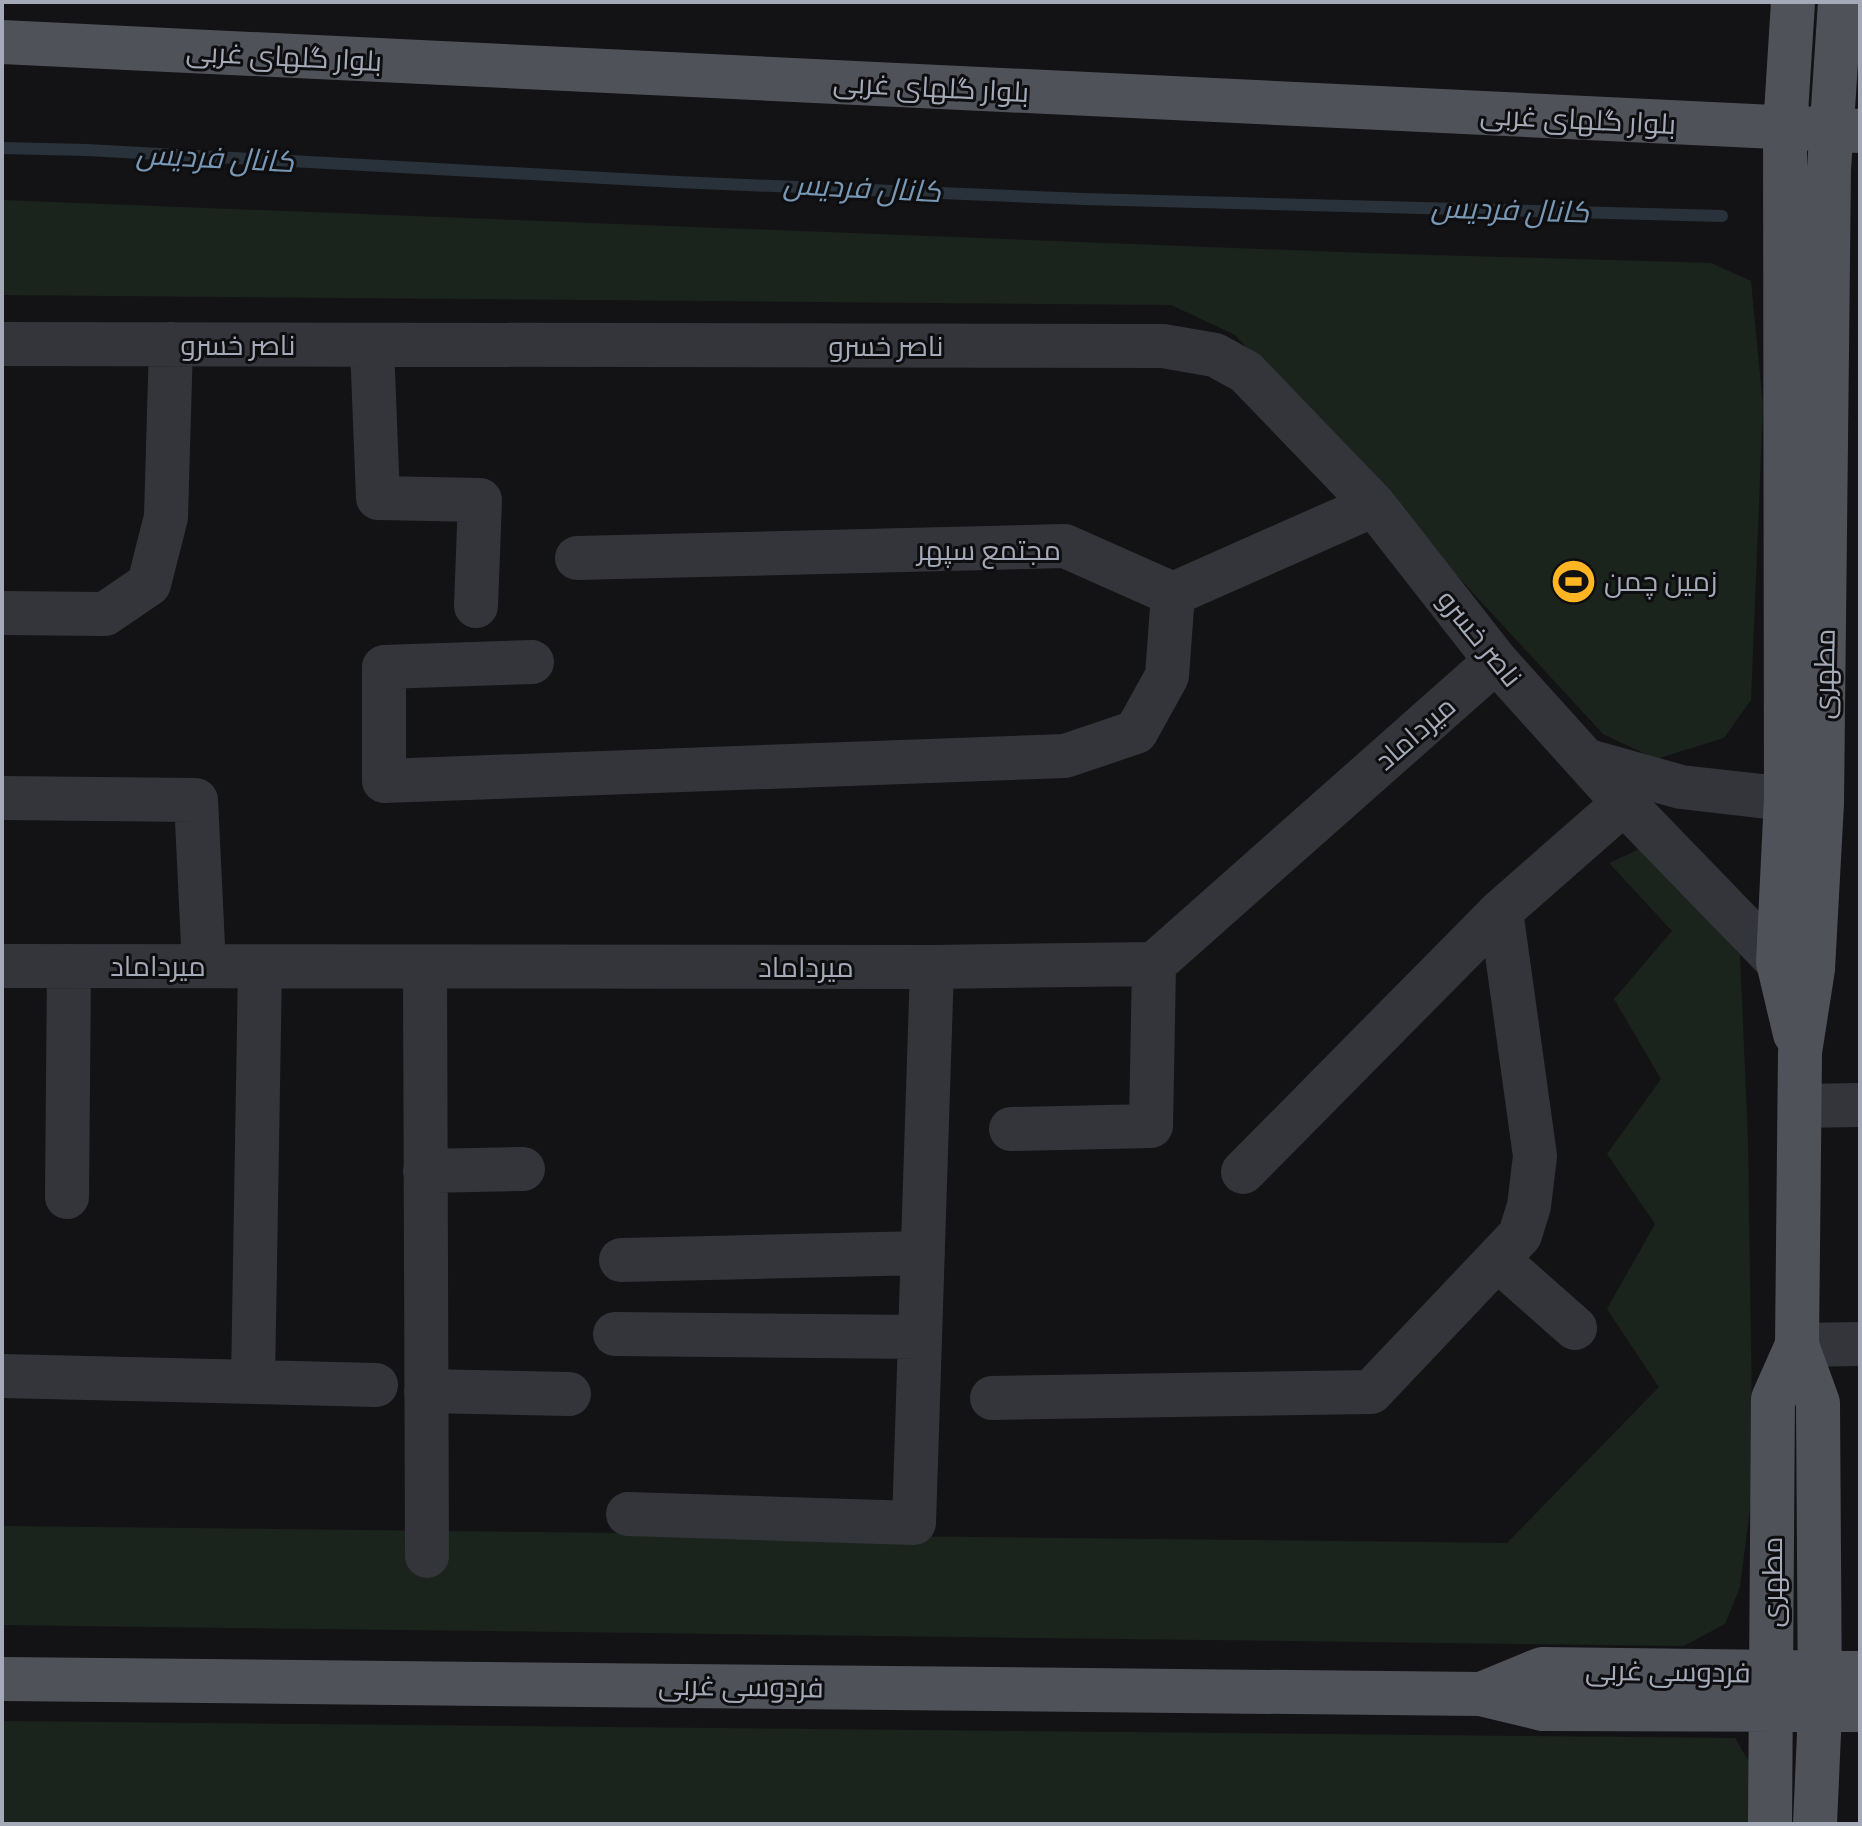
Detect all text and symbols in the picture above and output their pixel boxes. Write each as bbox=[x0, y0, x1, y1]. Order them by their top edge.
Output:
street label: بلوار گلهای غربی bbox=[185, 33, 383, 78]
street label: بلوار گلهای غربی bbox=[832, 64, 1030, 109]
street label: بلوار گلهای غربی bbox=[1479, 96, 1677, 141]
water label: کانال فردیس bbox=[135, 134, 295, 180]
water label: کانال فردیس bbox=[782, 164, 942, 210]
water label: کانال فردیس bbox=[1430, 187, 1590, 231]
street label: ناصر خسرو bbox=[180, 327, 296, 361]
street label: ناصر خسرو bbox=[828, 328, 944, 362]
street label: مجتمع سپهر bbox=[915, 532, 1061, 569]
sports icon: زمین چمن bbox=[1549, 557, 1597, 605]
place label: زمین چمن bbox=[1604, 563, 1717, 600]
street label: ناصر خسرو bbox=[1431, 582, 1530, 693]
street label: مطهری bbox=[1805, 628, 1842, 720]
street label: میرداماد bbox=[1367, 688, 1462, 776]
street label: میرداماد bbox=[110, 948, 206, 982]
street label: میرداماد bbox=[758, 949, 854, 983]
street label: مطهری bbox=[1754, 1537, 1789, 1627]
street label: فردوسی غربی bbox=[1585, 1652, 1751, 1689]
street label: فردوسی غربی bbox=[658, 1667, 824, 1704]

